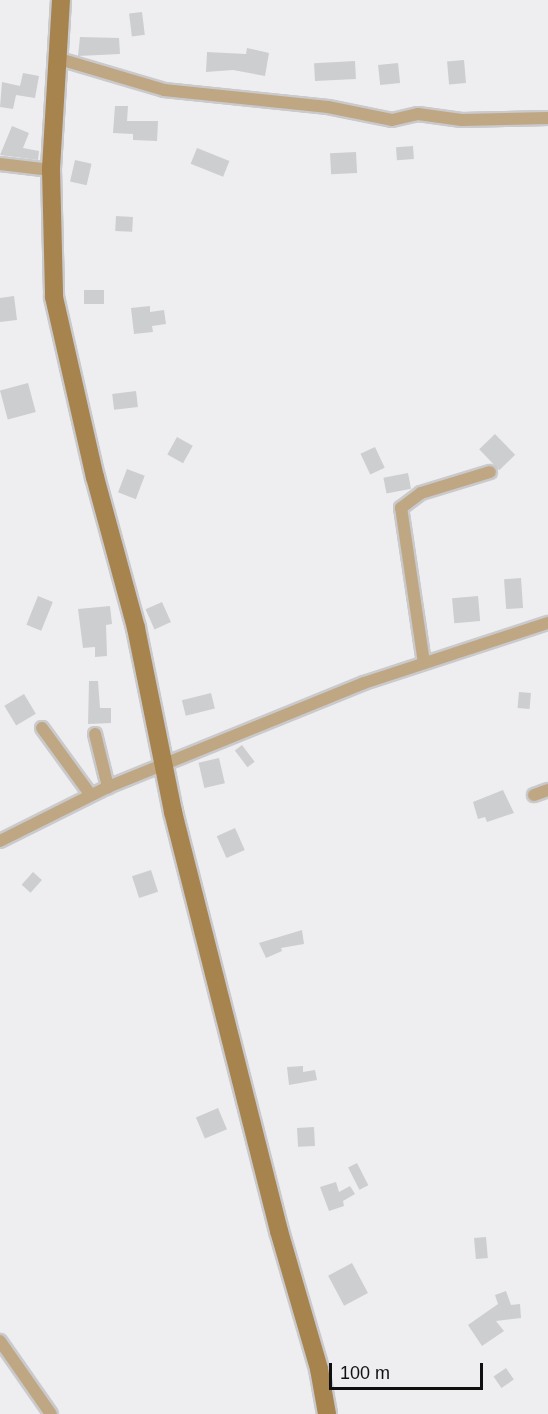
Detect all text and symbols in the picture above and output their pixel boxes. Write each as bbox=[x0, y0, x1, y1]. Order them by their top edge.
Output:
scale bar bbox=[332, 1351, 486, 1389]
text: 100 m bbox=[340, 1363, 390, 1383]

